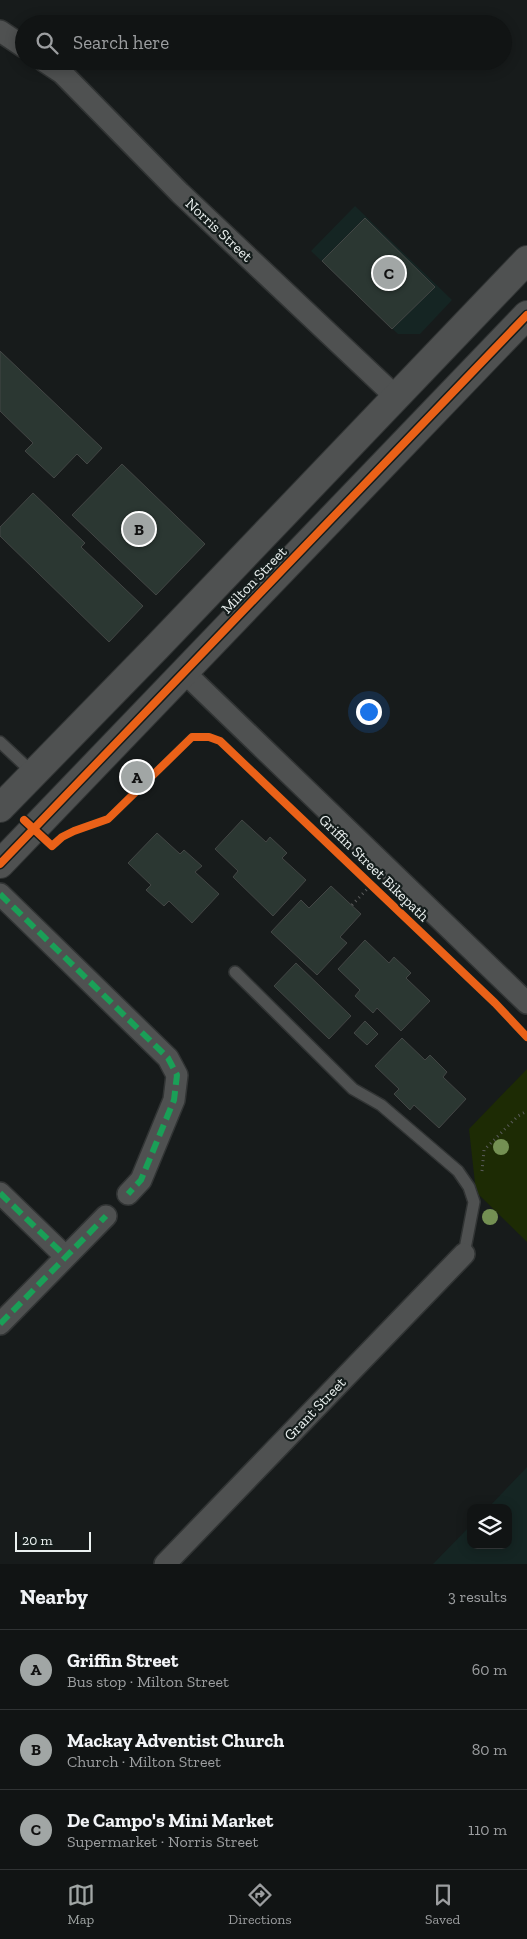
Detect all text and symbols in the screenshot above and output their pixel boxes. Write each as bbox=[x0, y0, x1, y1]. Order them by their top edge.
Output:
search box bbox=[15, 15, 512, 70]
icon: search bbox=[33, 29, 61, 57]
text: Search here bbox=[73, 31, 169, 54]
street label: Norris Street bbox=[182, 195, 256, 266]
pin: C bbox=[373, 254, 405, 292]
pin: B bbox=[123, 510, 155, 548]
street label: Milton Street bbox=[218, 542, 291, 617]
your location bbox=[356, 699, 382, 725]
pin: A bbox=[121, 758, 153, 796]
street label: Griffin Street Bikepath bbox=[315, 811, 433, 926]
street label: Grant Street bbox=[280, 1373, 350, 1444]
map controls bbox=[467, 1504, 512, 1549]
button: layers bbox=[467, 1504, 512, 1549]
scale bar bbox=[15, 1529, 91, 1552]
text: 20 m bbox=[22, 1532, 53, 1549]
text: Nearby bbox=[20, 1584, 88, 1609]
text: 3 results bbox=[448, 1587, 507, 1606]
text: Griffin Street bbox=[67, 1649, 178, 1672]
text: A bbox=[31, 1660, 42, 1679]
text: 60 m bbox=[472, 1660, 507, 1679]
text: Bus stop · Milton Street bbox=[67, 1672, 229, 1691]
text: Mackay Adventist Church bbox=[67, 1729, 284, 1752]
text: B bbox=[31, 1740, 41, 1759]
text: 80 m bbox=[472, 1740, 507, 1759]
text: Church · Milton Street bbox=[67, 1752, 221, 1771]
text: De Campo's Mini Market bbox=[67, 1809, 273, 1832]
text: C bbox=[31, 1820, 41, 1839]
text: 110 m bbox=[468, 1820, 507, 1839]
text: Supermarket · Norris Street bbox=[67, 1832, 258, 1851]
tab: Map bbox=[67, 1881, 95, 1928]
tab: Directions bbox=[228, 1881, 292, 1928]
tab: Saved bbox=[425, 1881, 460, 1928]

